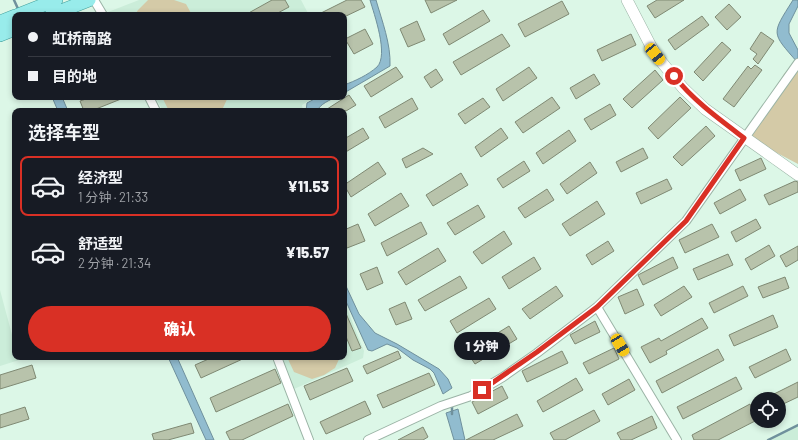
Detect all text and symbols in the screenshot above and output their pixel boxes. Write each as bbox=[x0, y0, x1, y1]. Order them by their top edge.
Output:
text: 虹桥南路 bbox=[52, 29, 112, 47]
car bbox=[643, 41, 667, 67]
text: 目的地 bbox=[52, 67, 97, 85]
route start bbox=[665, 67, 683, 85]
text: 选择车型 bbox=[28, 121, 100, 143]
icon: car bbox=[30, 168, 66, 204]
text: 经济型 bbox=[78, 168, 123, 186]
text: ¥11.53 bbox=[288, 177, 329, 195]
text: 1 分钟 · 21:33 bbox=[78, 189, 148, 205]
icon: car bbox=[30, 234, 66, 270]
text: 舒适型 bbox=[78, 234, 123, 252]
text: ¥15.57 bbox=[285, 243, 329, 261]
text: 2 分钟 · 21:34 bbox=[78, 255, 151, 271]
button: 确认 bbox=[28, 306, 331, 352]
callout: 1 分钟 bbox=[454, 332, 510, 360]
car bbox=[609, 332, 631, 358]
text: 1 分钟 bbox=[465, 338, 499, 354]
route end bbox=[473, 381, 491, 399]
map controls bbox=[750, 392, 786, 428]
button: locate bbox=[750, 392, 786, 428]

